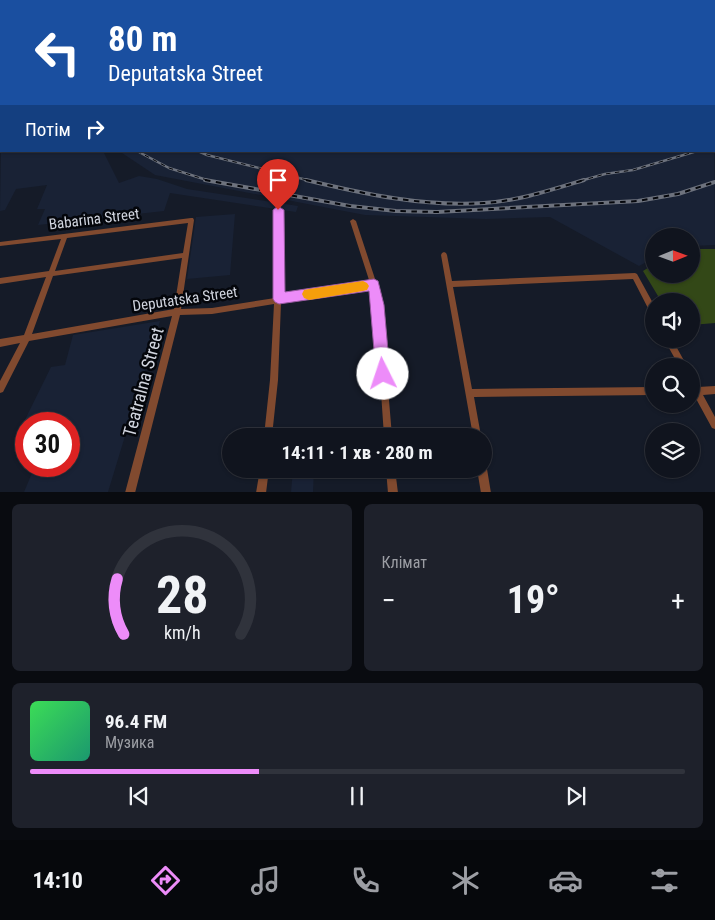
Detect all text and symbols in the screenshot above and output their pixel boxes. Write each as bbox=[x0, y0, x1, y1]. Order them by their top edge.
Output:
text: 80 m bbox=[108, 19, 177, 60]
icon: left bbox=[25, 20, 90, 85]
text: Deputatska Street bbox=[108, 61, 263, 86]
icon: right bbox=[81, 115, 109, 143]
text: Потім bbox=[25, 118, 71, 141]
pin bbox=[257, 159, 299, 210]
icon: arrive bbox=[264, 166, 292, 194]
street label: Babarina Street bbox=[48, 205, 140, 233]
north arrow bbox=[645, 228, 700, 282]
map controls bbox=[645, 228, 700, 478]
street label: Deputatska Street bbox=[131, 283, 239, 315]
button: sound bbox=[645, 293, 700, 348]
street label: Teatralna Street bbox=[118, 325, 168, 439]
position arrow bbox=[356, 347, 408, 399]
button: search bbox=[645, 358, 700, 413]
speed limit sign: 30 bbox=[15, 412, 80, 477]
button: layers bbox=[645, 423, 700, 478]
text: 14:11 · 1 хв · 280 m bbox=[281, 441, 433, 464]
text: Клімат bbox=[382, 553, 427, 572]
text: 28 bbox=[155, 565, 208, 626]
text: 19° bbox=[507, 578, 560, 622]
text: − bbox=[382, 584, 396, 617]
text: + bbox=[671, 584, 685, 617]
text: km/h bbox=[163, 622, 200, 643]
text: 96.4 FM bbox=[105, 710, 167, 733]
text: Музика bbox=[105, 733, 154, 752]
icon: previous bbox=[125, 782, 153, 810]
icon: pause bbox=[343, 782, 371, 810]
icon: next bbox=[562, 782, 590, 810]
icon: directions bbox=[148, 863, 183, 898]
icon: music bbox=[248, 863, 283, 898]
icon: phone bbox=[348, 863, 383, 898]
icon: climate bbox=[448, 863, 483, 898]
icon: car bbox=[548, 863, 583, 898]
icon: filters bbox=[647, 863, 682, 898]
text: 14:10 bbox=[32, 868, 83, 893]

